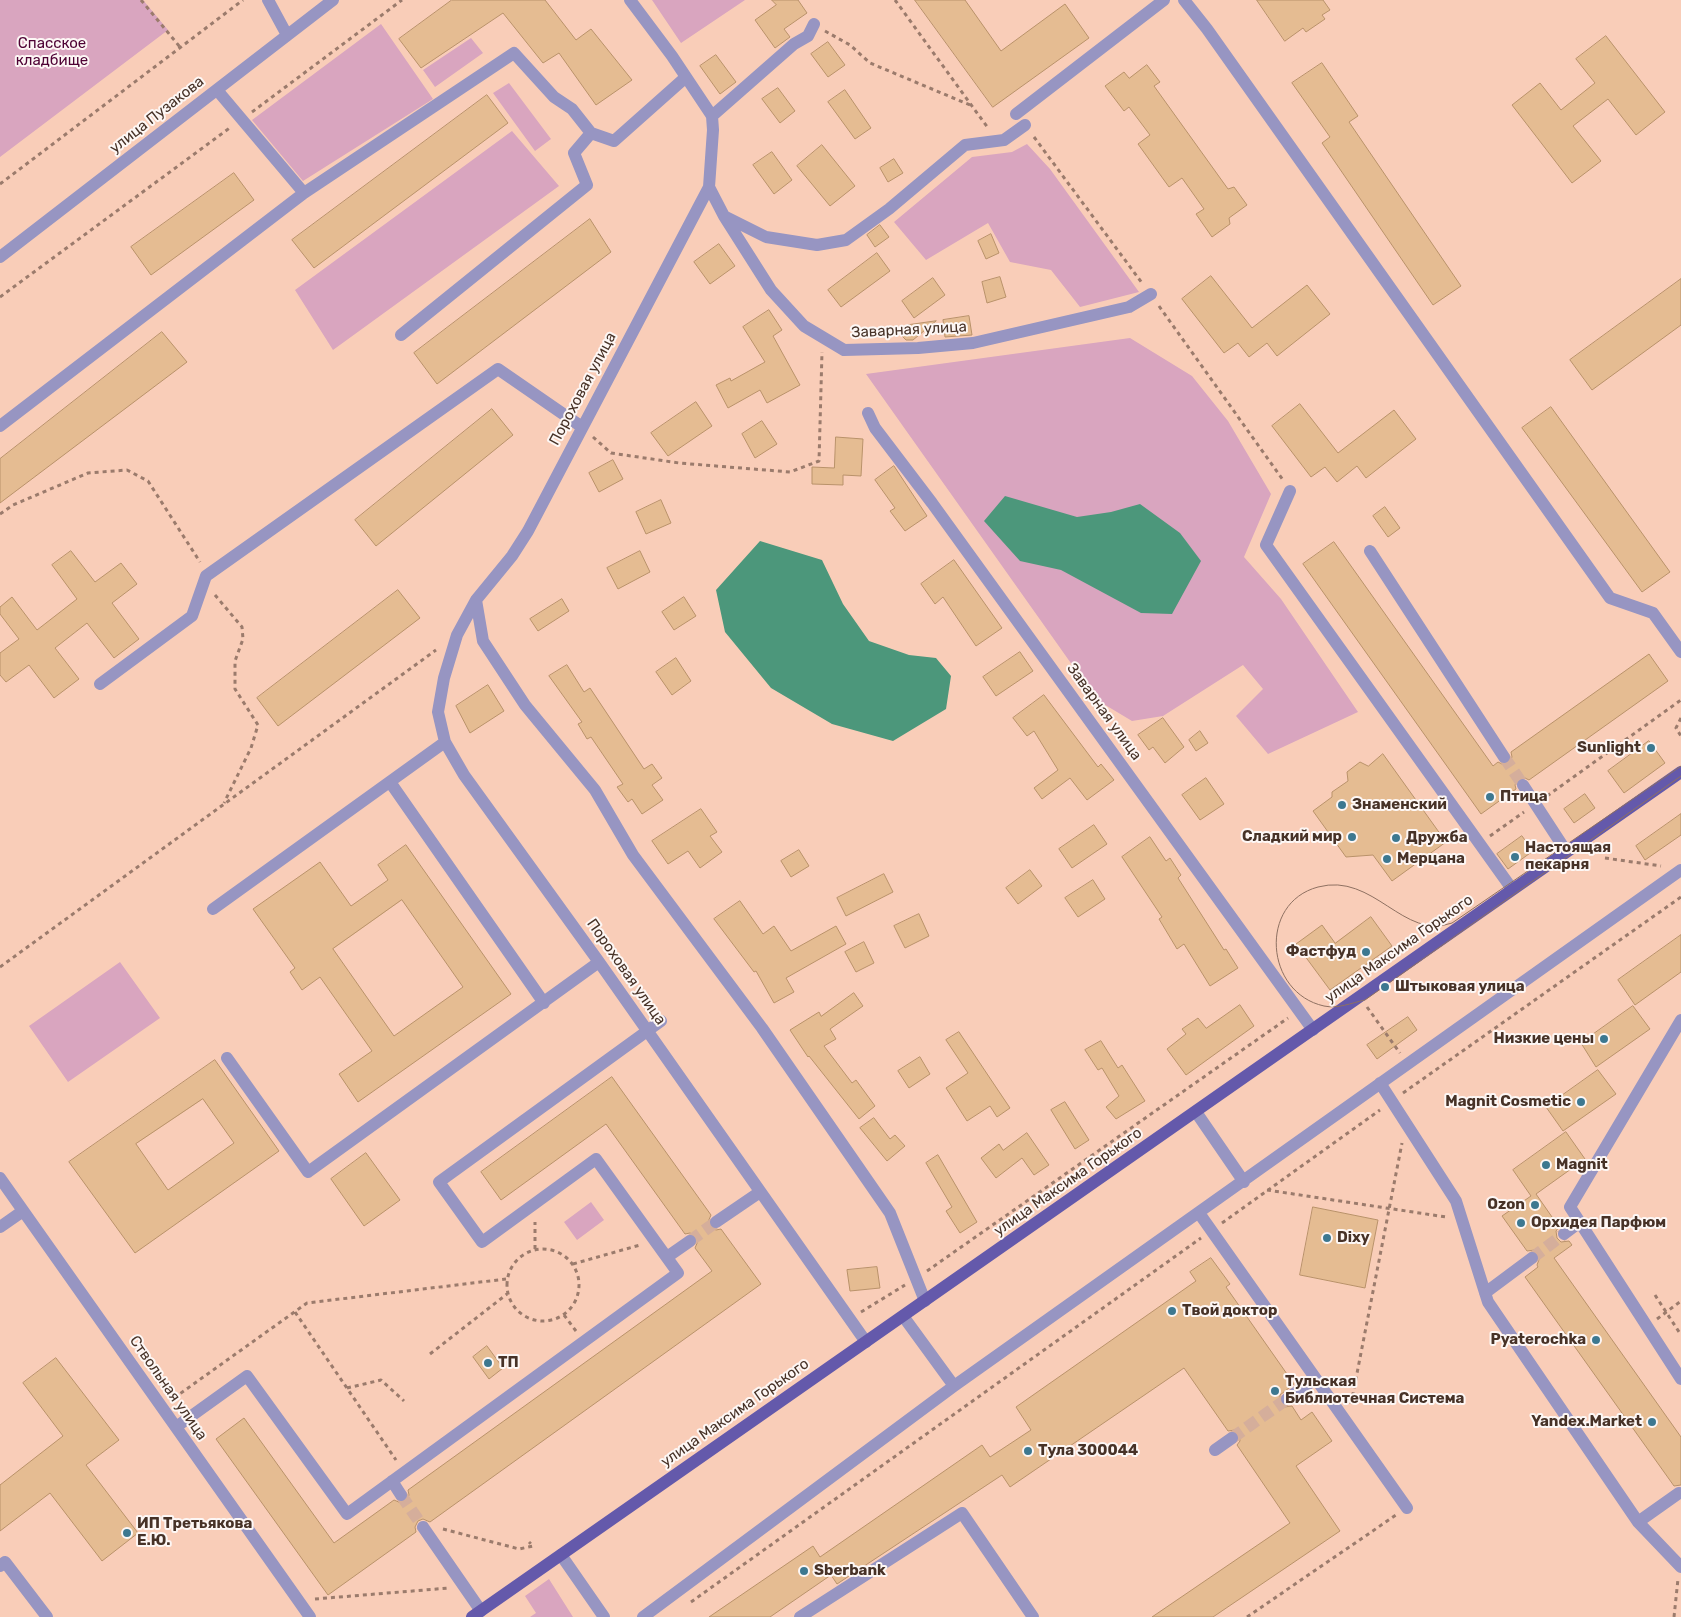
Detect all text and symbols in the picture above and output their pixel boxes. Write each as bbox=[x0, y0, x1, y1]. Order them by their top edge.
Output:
park label: Спасское кладбище bbox=[16, 35, 88, 70]
street label: улица Пузакова bbox=[106, 73, 208, 157]
street label: Заварная улица bbox=[851, 318, 967, 342]
street label: Пороховая улица bbox=[546, 329, 620, 449]
street label: Заварная улица bbox=[1063, 660, 1145, 764]
place label: Sunlight bbox=[1577, 739, 1641, 757]
marker: Sunlight bbox=[1645, 742, 1657, 754]
place label: Птица bbox=[1500, 788, 1548, 806]
marker: Птица bbox=[1484, 791, 1496, 803]
place label: Знаменский bbox=[1352, 796, 1447, 814]
marker: Знаменский bbox=[1336, 799, 1348, 811]
place label: Сладкий мир bbox=[1242, 828, 1342, 846]
place label: Дружба bbox=[1406, 829, 1468, 847]
marker: Сладкий мир bbox=[1346, 831, 1358, 843]
marker: Дружба bbox=[1390, 832, 1402, 844]
place label: Настоящая пекарня bbox=[1525, 839, 1611, 874]
place label: Мерцана bbox=[1397, 850, 1465, 868]
marker: Настоящая пекарня bbox=[1509, 851, 1521, 863]
marker: Мерцана bbox=[1381, 853, 1393, 865]
street label: улица Максима Горького bbox=[1322, 891, 1476, 1007]
street label: Пороховая улица bbox=[583, 916, 669, 1028]
place label: Фастфуд bbox=[1286, 943, 1356, 961]
marker: Фастфуд bbox=[1360, 946, 1372, 958]
place label: Штыковая улица bbox=[1395, 978, 1525, 996]
marker: Штыковая улица bbox=[1379, 981, 1391, 993]
place label: Низкие цены bbox=[1494, 1030, 1594, 1048]
marker: Низкие цены bbox=[1598, 1033, 1610, 1045]
place label: Magnit Cosmetic bbox=[1445, 1093, 1571, 1111]
marker: Magnit Cosmetic bbox=[1575, 1096, 1587, 1108]
street label: улица Максима Горького bbox=[991, 1124, 1145, 1240]
place label: Magnit bbox=[1556, 1156, 1608, 1174]
marker: Magnit bbox=[1540, 1159, 1552, 1171]
place label: Ozon bbox=[1487, 1196, 1525, 1214]
marker: Ozon bbox=[1529, 1199, 1541, 1211]
place label: Орхидея Парфюм bbox=[1531, 1214, 1666, 1232]
marker: Орхидея Парфюм bbox=[1515, 1217, 1527, 1229]
place label: Dixy bbox=[1337, 1229, 1370, 1247]
marker: Dixy bbox=[1321, 1232, 1333, 1244]
place label: Твой доктор bbox=[1182, 1302, 1277, 1320]
marker: Твой доктор bbox=[1166, 1305, 1178, 1317]
place label: Pyaterochka bbox=[1491, 1331, 1586, 1349]
street label: Ствольная улица bbox=[125, 1332, 211, 1444]
marker: Pyaterochka bbox=[1590, 1334, 1602, 1346]
place label: ТП bbox=[498, 1354, 519, 1372]
street label: улица Максима Горького bbox=[658, 1355, 812, 1471]
marker: ТП bbox=[482, 1357, 494, 1369]
place label: Тульская Библиотечная Система bbox=[1285, 1373, 1464, 1408]
marker: Тульская Библиотечная Система bbox=[1269, 1385, 1281, 1397]
place label: Yandex.Market bbox=[1531, 1413, 1642, 1431]
marker: Yandex.Market bbox=[1646, 1416, 1658, 1428]
place label: Тула 300044 bbox=[1038, 1442, 1138, 1460]
marker: Тула 300044 bbox=[1022, 1445, 1034, 1457]
place label: ИП Третьякова Е.Ю. bbox=[137, 1515, 252, 1550]
marker: ИП Третьякова Е.Ю. bbox=[121, 1527, 133, 1539]
place label: Sberbank bbox=[814, 1562, 886, 1580]
marker: Sberbank bbox=[798, 1565, 810, 1577]

